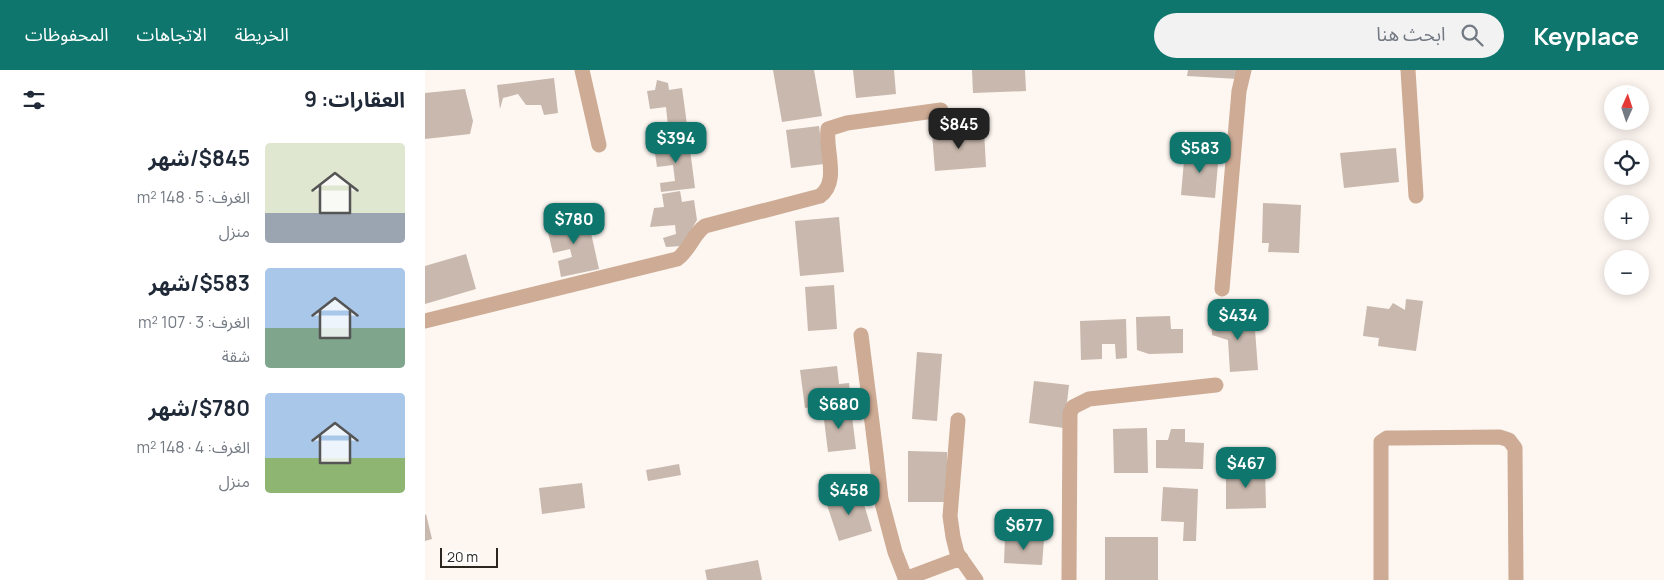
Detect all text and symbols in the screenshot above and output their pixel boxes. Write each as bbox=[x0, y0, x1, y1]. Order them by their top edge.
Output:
search box bbox=[1154, 13, 1504, 58]
text: Keyplace bbox=[1534, 19, 1639, 52]
text: ابحث هنا bbox=[1376, 21, 1446, 47]
icon: search bbox=[1458, 21, 1486, 49]
text: المحفوظات bbox=[25, 22, 109, 46]
text: الاتجاهات bbox=[137, 22, 207, 46]
text: الخريطة bbox=[235, 22, 289, 46]
text: العقارات: 9 bbox=[304, 85, 405, 113]
north arrow bbox=[1604, 85, 1649, 130]
map controls bbox=[1604, 85, 1649, 295]
icon: filters bbox=[20, 86, 48, 114]
pin: $845 bbox=[929, 108, 989, 150]
text: $845 bbox=[940, 113, 978, 135]
pin: $394 bbox=[646, 122, 706, 164]
text: $394 bbox=[656, 127, 696, 149]
pin: $583 bbox=[1170, 132, 1230, 174]
text: $583 bbox=[1181, 137, 1219, 159]
button: locate bbox=[1604, 140, 1649, 185]
text: $845/شهر bbox=[148, 144, 250, 172]
icon: home bbox=[305, 163, 365, 223]
text: الغرف: 5 · 148 m² bbox=[137, 186, 250, 208]
button: + bbox=[1604, 195, 1649, 240]
pin: $780 bbox=[544, 202, 604, 245]
text: $780 bbox=[555, 208, 593, 230]
text: منزل bbox=[219, 220, 250, 242]
button: − bbox=[1604, 250, 1649, 295]
text: $583/شهر bbox=[149, 269, 250, 297]
icon: home bbox=[305, 288, 365, 348]
pin: $434 bbox=[1208, 298, 1268, 341]
text: $434 bbox=[1219, 304, 1257, 326]
text: الغرف: 3 · 107 m² bbox=[138, 311, 250, 333]
text: شقة bbox=[222, 345, 250, 367]
pin: $680 bbox=[809, 388, 869, 430]
text: $680 bbox=[819, 393, 859, 415]
text: $780/شهر bbox=[148, 394, 250, 422]
icon: home bbox=[305, 413, 365, 473]
text: الغرف: 4 · 148 m² bbox=[137, 436, 250, 458]
pin: $467 bbox=[1216, 446, 1276, 489]
text: $467 bbox=[1227, 452, 1265, 474]
text: منزل bbox=[219, 470, 250, 492]
pin: $458 bbox=[819, 474, 879, 516]
text: $458 bbox=[830, 479, 868, 501]
pin: $677 bbox=[994, 508, 1054, 551]
text: $677 bbox=[1005, 514, 1043, 536]
scale bar bbox=[440, 545, 497, 568]
text: 20 m bbox=[447, 547, 478, 566]

